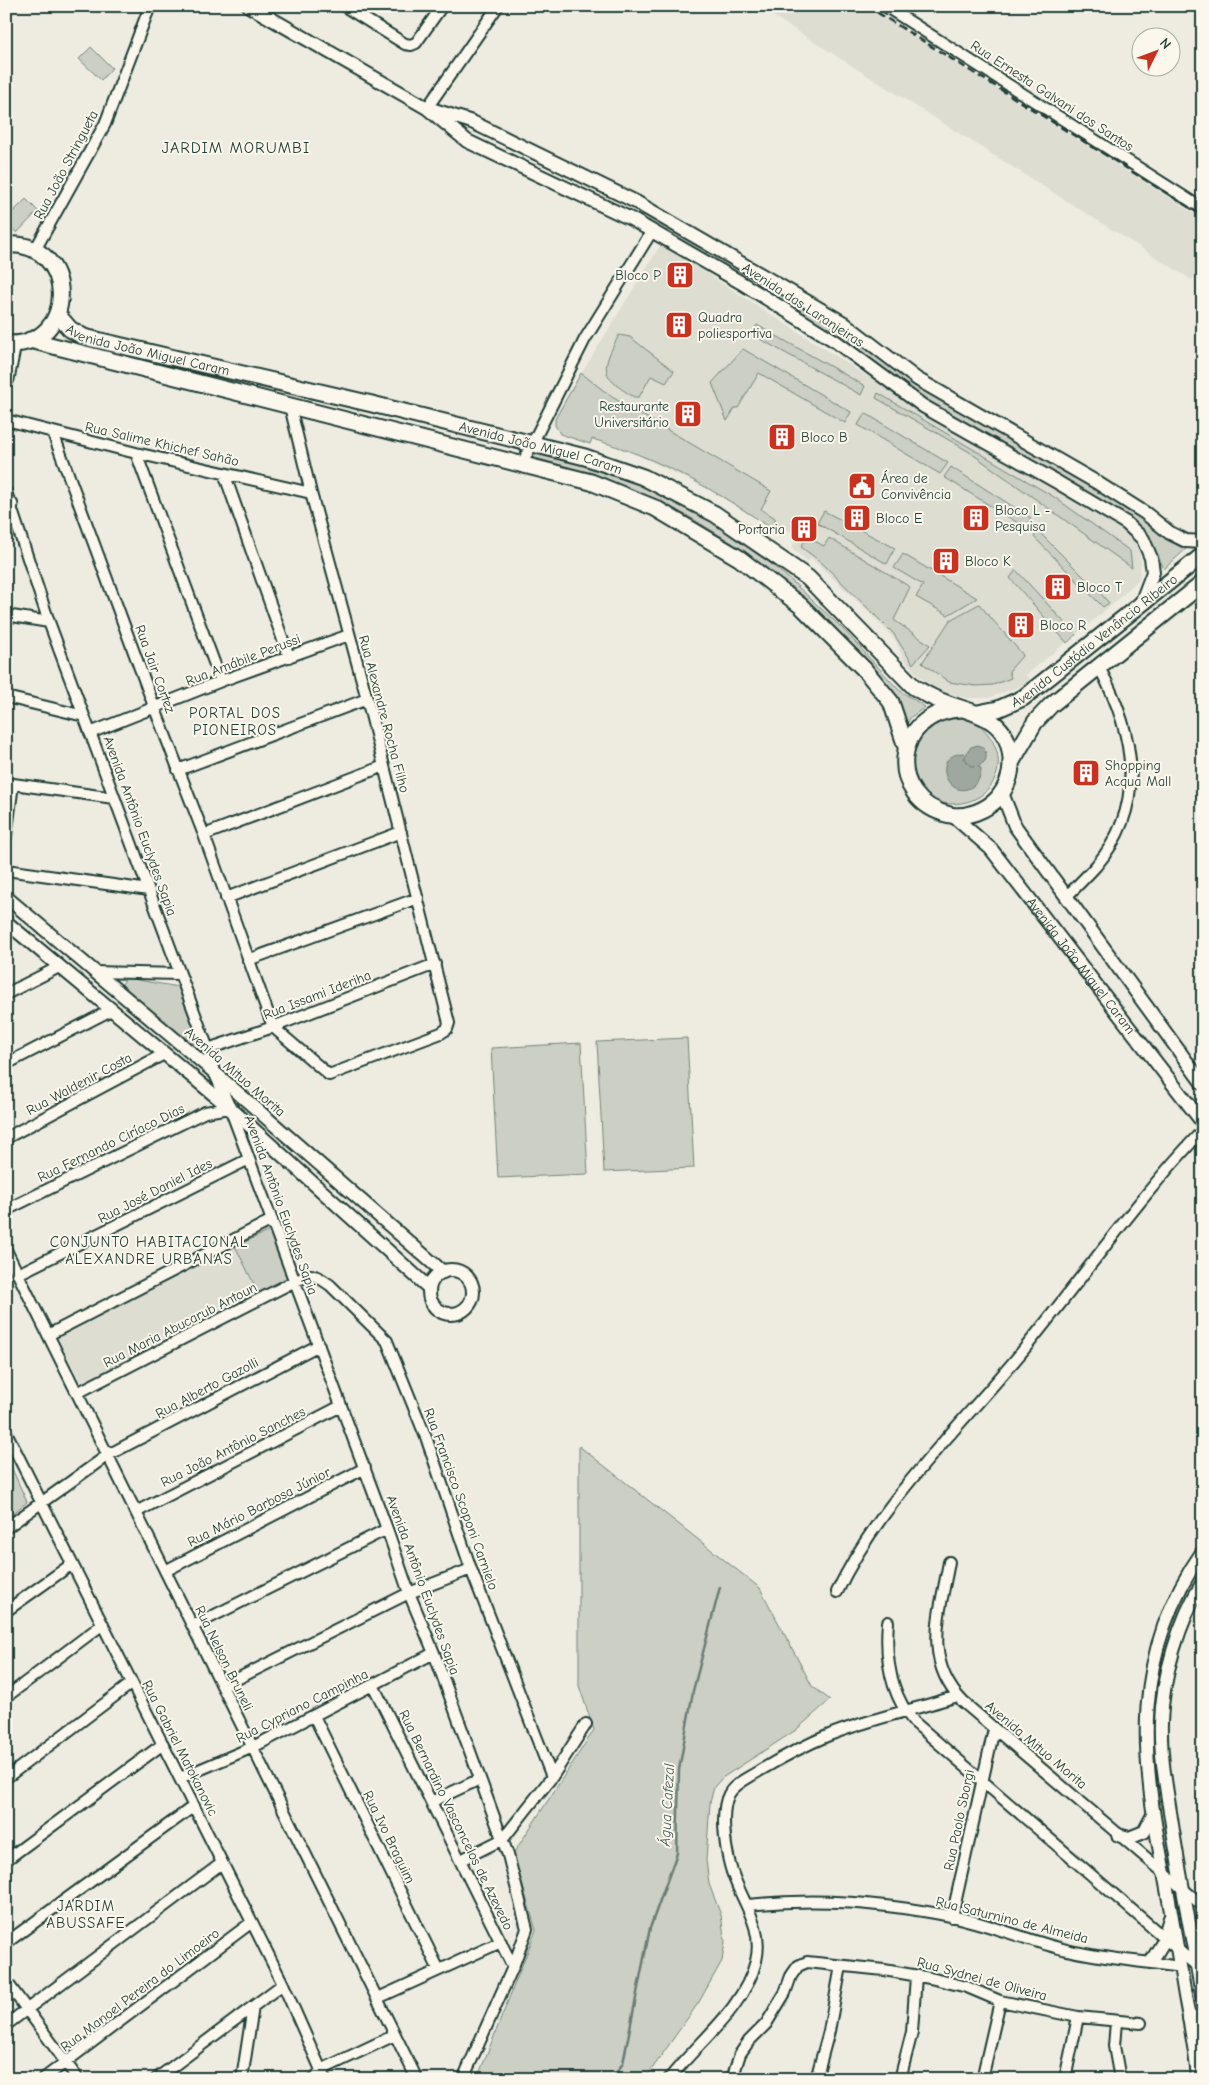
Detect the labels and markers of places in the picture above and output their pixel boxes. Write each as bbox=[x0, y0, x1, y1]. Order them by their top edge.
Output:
building icon: Bloco P bbox=[665, 260, 695, 290]
place label: Bloco P bbox=[615, 267, 661, 284]
place label: Quadra poliesportiva bbox=[698, 309, 772, 342]
building icon: Quadra poliesportiva bbox=[664, 310, 694, 340]
place label: Restaurante Universitário bbox=[594, 398, 669, 431]
building icon: Restaurante Universitário bbox=[673, 399, 703, 429]
building icon: Bloco B bbox=[767, 422, 797, 452]
place label: Bloco B bbox=[801, 429, 848, 446]
place label: Área de Convivência bbox=[881, 470, 951, 503]
public building icon: Área de Convivência bbox=[847, 471, 877, 501]
place label: Bloco L - Pesquisa bbox=[995, 502, 1050, 535]
building icon: Bloco E bbox=[842, 503, 872, 533]
building icon: Bloco L - Pesquisa bbox=[961, 503, 991, 533]
place label: Bloco E bbox=[876, 510, 922, 527]
building icon: Portaria bbox=[789, 514, 819, 544]
place label: Portaria bbox=[738, 521, 785, 538]
building icon: Bloco K bbox=[931, 546, 961, 576]
place label: Bloco K bbox=[965, 553, 1011, 570]
building icon: Bloco T bbox=[1043, 572, 1073, 602]
place label: Bloco T bbox=[1077, 579, 1123, 596]
building icon: Bloco R bbox=[1006, 610, 1036, 640]
place label: Bloco R bbox=[1040, 617, 1086, 634]
place label: Shopping Acqua Mall bbox=[1105, 757, 1171, 790]
building icon: Shopping Acqua Mall bbox=[1071, 758, 1101, 788]

